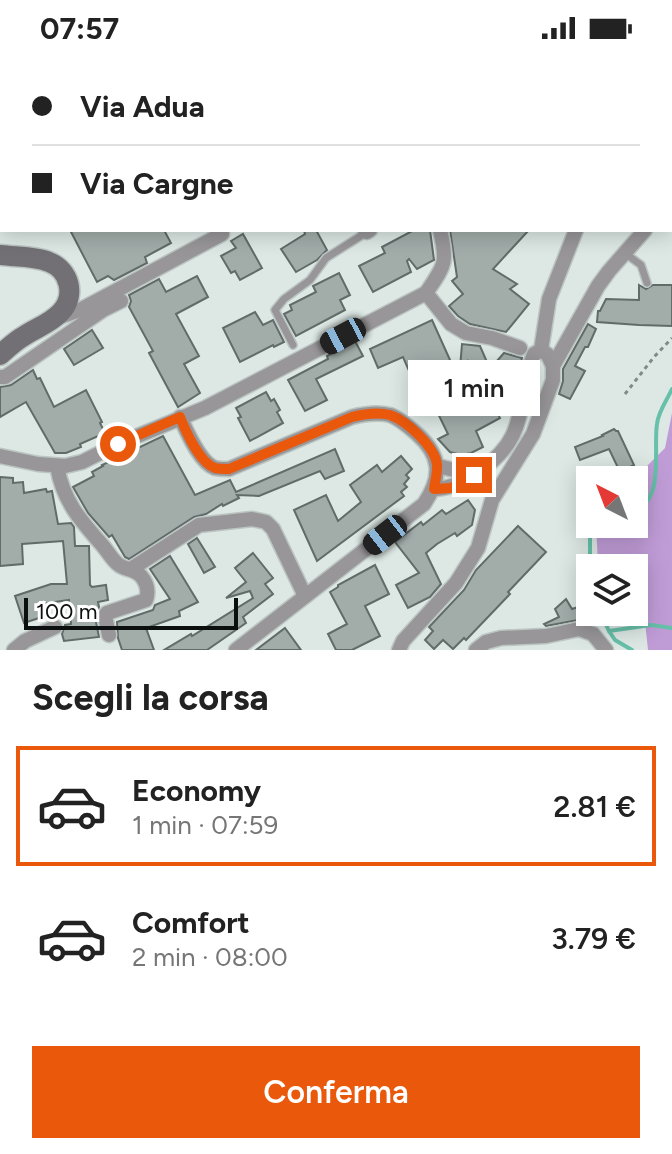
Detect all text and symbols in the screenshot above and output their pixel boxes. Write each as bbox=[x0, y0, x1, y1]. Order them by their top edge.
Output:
text: 07:57 bbox=[40, 10, 119, 47]
text: Via Adua bbox=[80, 88, 205, 125]
text: Via Cargne bbox=[80, 165, 233, 202]
car bbox=[316, 314, 370, 358]
callout: 1 min bbox=[408, 359, 540, 415]
text: 1 min bbox=[444, 372, 504, 404]
route start bbox=[100, 426, 136, 462]
route end bbox=[456, 457, 492, 493]
north arrow bbox=[576, 466, 648, 538]
map controls bbox=[576, 466, 648, 626]
car bbox=[359, 511, 411, 559]
button: layers bbox=[576, 554, 648, 626]
scale bar bbox=[24, 594, 238, 630]
text: 100 m bbox=[36, 598, 97, 625]
text: Scegli la corsa bbox=[32, 676, 269, 719]
icon: car bbox=[36, 770, 108, 842]
text: Economy bbox=[132, 772, 261, 809]
text: 2.81 € bbox=[553, 788, 636, 825]
text: 1 min · 07:59 bbox=[132, 809, 278, 841]
icon: car bbox=[36, 902, 108, 974]
text: Comfort bbox=[132, 904, 250, 941]
text: 3.79 € bbox=[551, 920, 636, 957]
text: 2 min · 08:00 bbox=[132, 941, 288, 973]
button: Conferma bbox=[32, 1046, 640, 1138]

